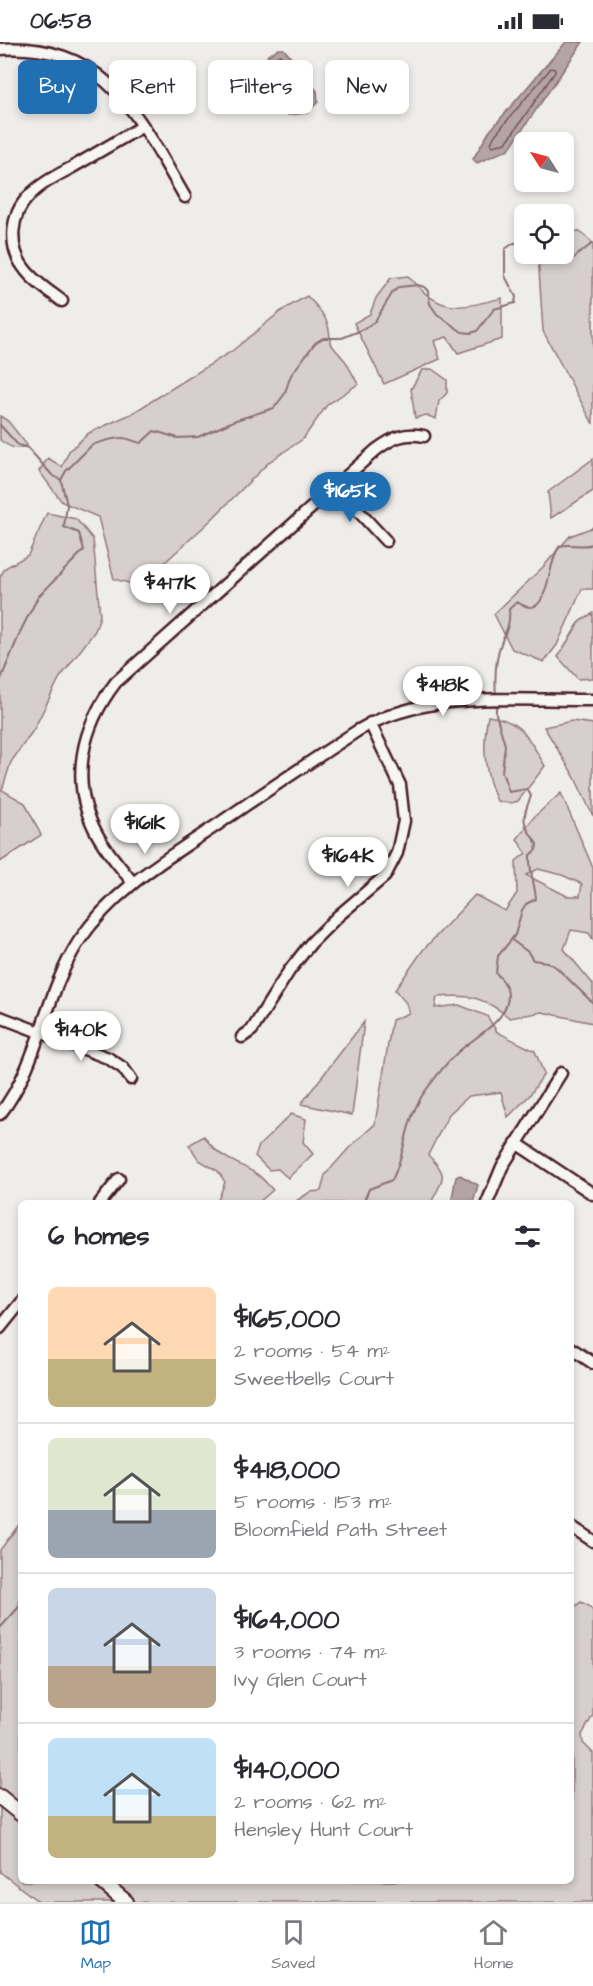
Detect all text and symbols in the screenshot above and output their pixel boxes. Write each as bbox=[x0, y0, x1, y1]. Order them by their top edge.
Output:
text: 06:58 bbox=[30, 6, 91, 37]
chip: Buy bbox=[18, 60, 97, 114]
chip: Rent bbox=[109, 60, 196, 114]
chip: Filters bbox=[208, 60, 313, 114]
chip: New bbox=[325, 60, 409, 114]
north arrow bbox=[514, 132, 574, 192]
map controls bbox=[514, 132, 574, 264]
button: locate bbox=[514, 204, 574, 264]
pin: $165K bbox=[308, 472, 392, 523]
text: $165K bbox=[324, 477, 376, 505]
pin: $417K bbox=[128, 564, 212, 615]
text: $417K bbox=[144, 569, 196, 597]
pin: $418K bbox=[401, 666, 485, 717]
text: $418K bbox=[417, 671, 469, 699]
pin: $161K bbox=[103, 804, 187, 855]
text: $161K bbox=[125, 809, 165, 837]
pin: $164K bbox=[306, 837, 390, 888]
text: $164K bbox=[322, 842, 374, 870]
pin: $140K bbox=[39, 1011, 123, 1062]
text: $140K bbox=[55, 1016, 107, 1044]
text: 6 homes bbox=[48, 1218, 150, 1254]
icon: filters bbox=[511, 1220, 544, 1253]
text: $165,000 bbox=[234, 1301, 340, 1337]
icon: home bbox=[96, 1311, 168, 1383]
text: 2 rooms · 54 m² bbox=[234, 1337, 390, 1365]
text: Sweetbells Court bbox=[234, 1365, 394, 1393]
text: $418,000 bbox=[234, 1452, 340, 1488]
icon: home bbox=[96, 1462, 168, 1534]
text: 5 rooms · 153 m² bbox=[234, 1488, 392, 1516]
text: Bloomfield Path Street bbox=[234, 1516, 447, 1544]
text: $164,000 bbox=[234, 1602, 340, 1638]
icon: home bbox=[96, 1612, 168, 1684]
text: 3 rooms · 74 m² bbox=[234, 1638, 387, 1666]
text: Ivy Glen Court bbox=[234, 1666, 367, 1694]
text: $140,000 bbox=[234, 1752, 340, 1788]
icon: home bbox=[96, 1762, 168, 1834]
text: 2 rooms · 62 m² bbox=[234, 1788, 386, 1816]
text: Hensley Hunt Court bbox=[234, 1816, 413, 1844]
tab: Map bbox=[79, 1916, 112, 1974]
tab: Saved bbox=[271, 1916, 315, 1974]
tab: Home bbox=[474, 1916, 514, 1974]

